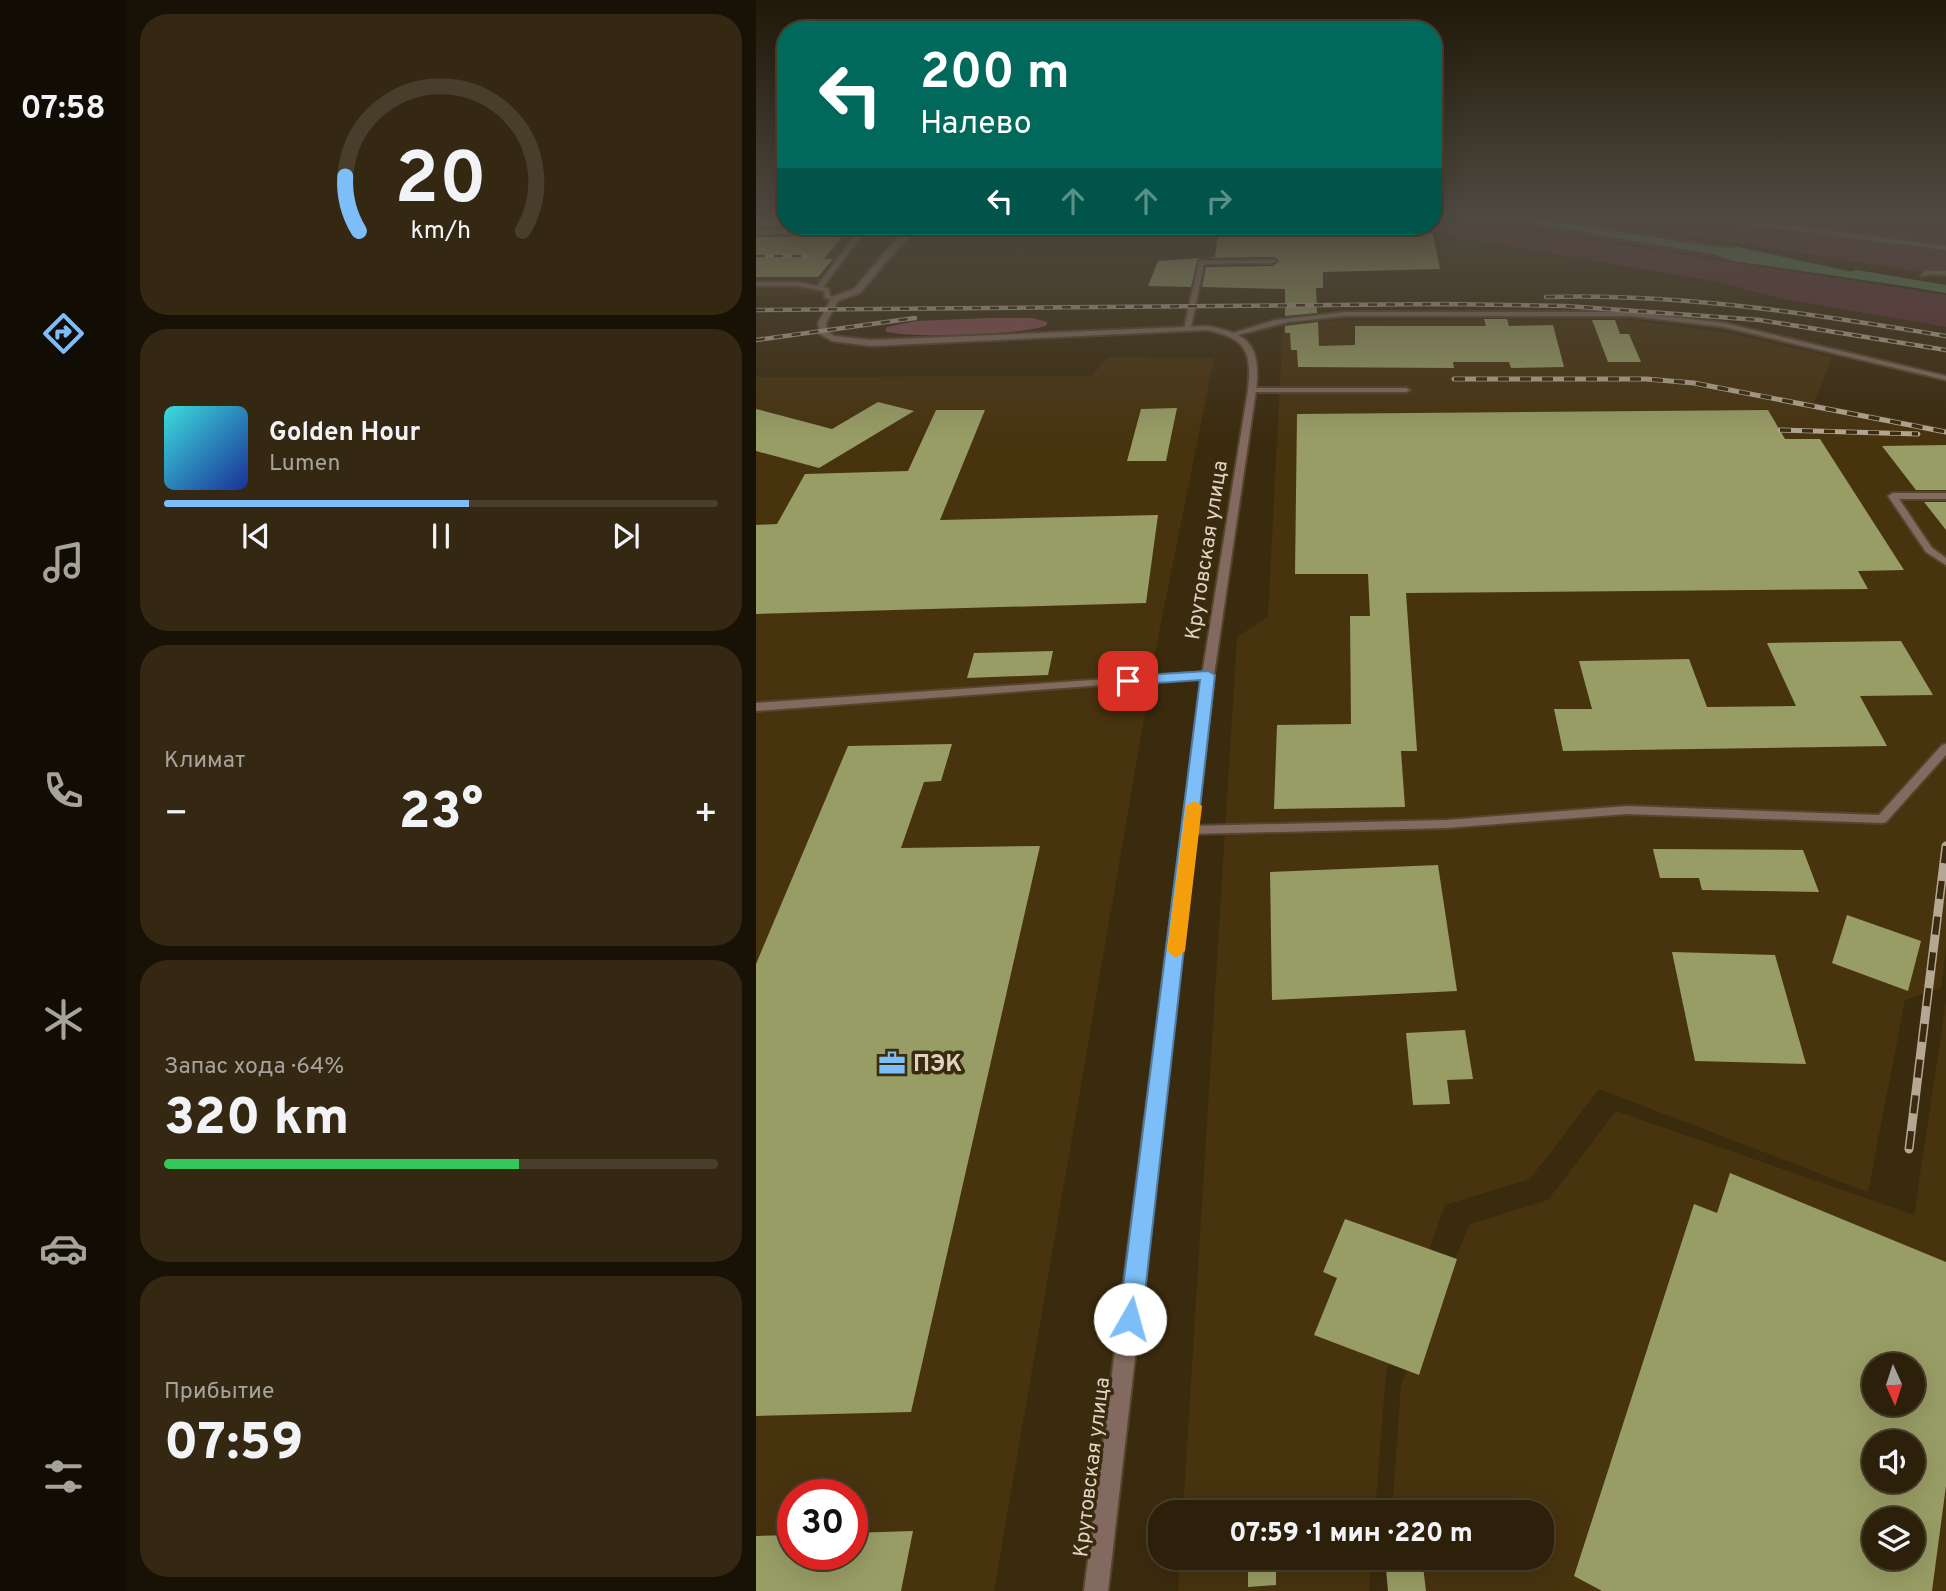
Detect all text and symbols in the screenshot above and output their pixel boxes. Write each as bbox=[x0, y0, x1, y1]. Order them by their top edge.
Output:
text: 200 m bbox=[920, 44, 1070, 106]
icon: left bbox=[805, 49, 896, 140]
text: 07:58 bbox=[20, 90, 106, 130]
text: Налево bbox=[920, 105, 1032, 145]
text: 20 bbox=[395, 137, 487, 229]
icon: left bbox=[981, 182, 1019, 220]
icon: ahead bbox=[1054, 182, 1092, 220]
icon: ahead bbox=[1127, 182, 1165, 220]
icon: right bbox=[1200, 182, 1238, 220]
text: km/h bbox=[411, 216, 471, 248]
icon: directions bbox=[39, 309, 88, 358]
text: Golden Hour bbox=[269, 417, 420, 450]
text: Lumen bbox=[269, 450, 340, 479]
street label: Крутовская улица bbox=[1180, 459, 1235, 642]
icon: previous bbox=[237, 517, 275, 555]
icon: pause bbox=[422, 517, 460, 555]
icon: next bbox=[607, 517, 645, 555]
icon: music bbox=[39, 538, 88, 587]
pin bbox=[1098, 651, 1158, 711]
icon: arrive bbox=[1109, 662, 1147, 700]
text: Климат bbox=[164, 747, 245, 776]
icon: phone bbox=[39, 766, 88, 815]
text: 23° bbox=[399, 781, 483, 847]
text: − bbox=[164, 791, 189, 840]
text: + bbox=[693, 791, 718, 840]
icon: climate bbox=[39, 995, 88, 1044]
office icon: ПЭК bbox=[877, 1048, 907, 1078]
place label: ПЭК bbox=[913, 1050, 962, 1080]
text: Запас хода · 64% bbox=[164, 1053, 344, 1082]
text: 320 km bbox=[164, 1087, 349, 1153]
icon: car bbox=[39, 1224, 88, 1273]
position arrow bbox=[1093, 1282, 1167, 1356]
north arrow bbox=[1862, 1353, 1925, 1416]
map controls bbox=[1862, 1353, 1925, 1570]
street label: Крутовская улица bbox=[1068, 1376, 1117, 1559]
text: Прибытие bbox=[164, 1378, 274, 1407]
text: 07:59 bbox=[164, 1412, 304, 1478]
button: sound bbox=[1862, 1430, 1925, 1493]
icon: filters bbox=[39, 1452, 88, 1501]
speed limit sign: 30 bbox=[777, 1479, 868, 1570]
button: layers bbox=[1862, 1507, 1925, 1570]
text: 07:59 · 1 мин · 220 m bbox=[1229, 1518, 1473, 1551]

